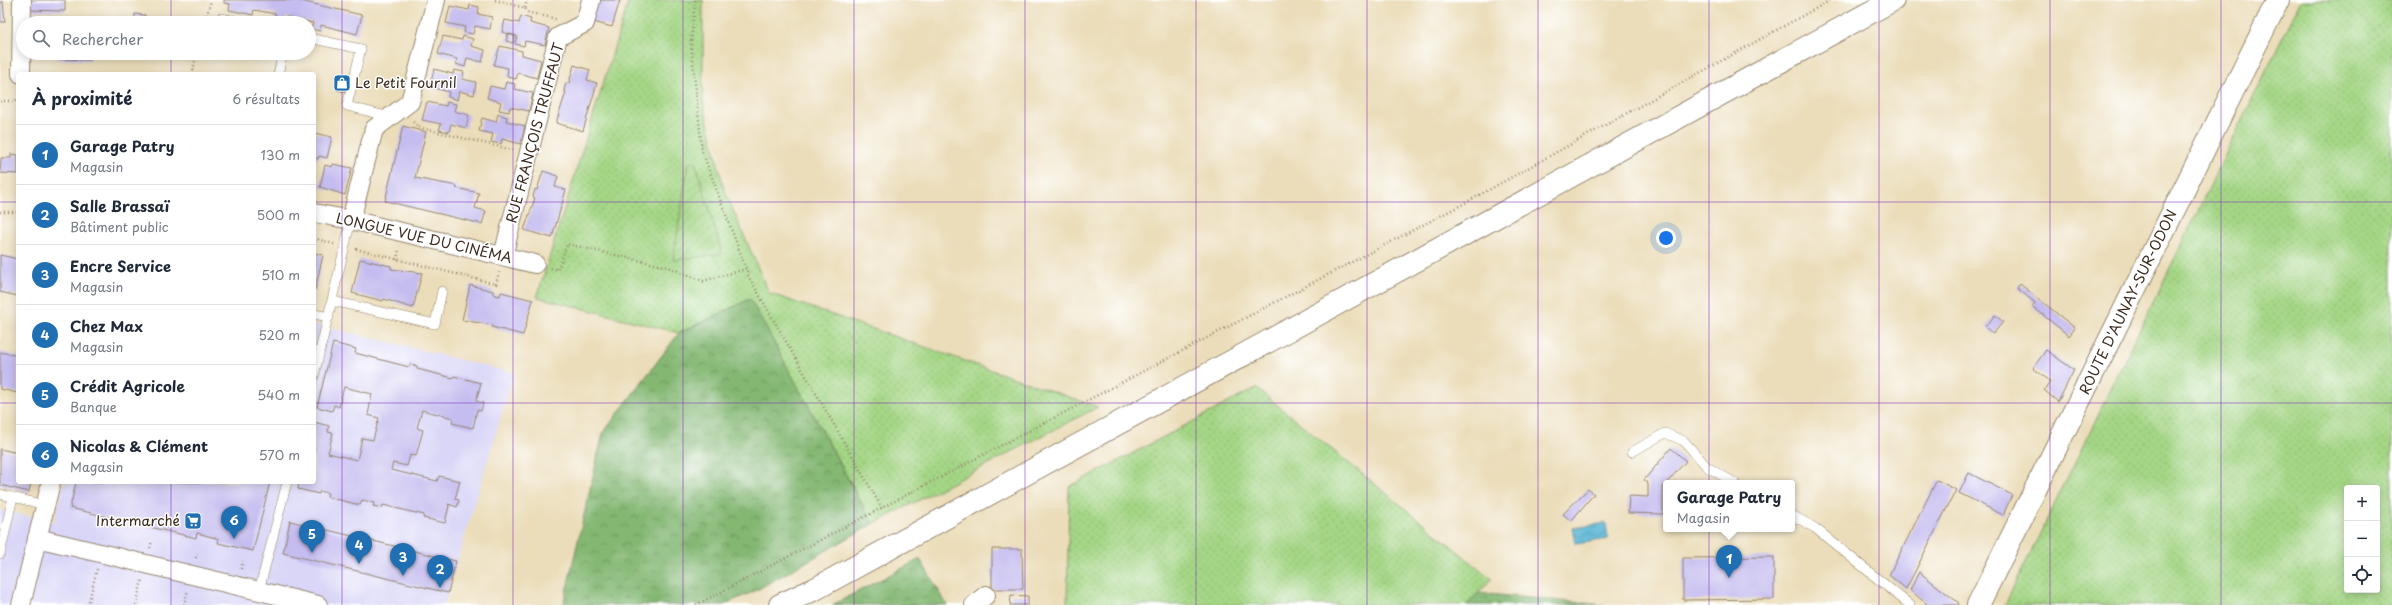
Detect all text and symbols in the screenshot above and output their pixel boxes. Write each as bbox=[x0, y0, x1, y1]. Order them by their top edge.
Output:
search box bbox=[16, 16, 316, 60]
icon: search bbox=[30, 27, 52, 49]
text: Rechercher bbox=[62, 27, 143, 50]
street label: RUE FRANÇOIS TRUFFAUT bbox=[500, 40, 569, 225]
place label: Le Petit Fournil bbox=[355, 72, 457, 93]
shop icon: Le Petit Fournil bbox=[332, 73, 352, 93]
text: À proximité bbox=[32, 85, 132, 111]
text: 6 résultats bbox=[233, 89, 300, 108]
text: Garage Patry bbox=[70, 134, 175, 157]
text: 1 bbox=[42, 145, 48, 164]
text: 130 m bbox=[261, 145, 300, 164]
text: Magasin bbox=[70, 157, 123, 176]
text: Salle Brassaï bbox=[70, 194, 169, 217]
text: 2 bbox=[40, 205, 50, 224]
text: 500 m bbox=[257, 205, 300, 224]
street label: ROUTE D'AUNAY-SUR-ODON bbox=[2074, 206, 2182, 398]
street label: LONGUE VUE DU CINÉMA bbox=[334, 207, 515, 268]
text: Bâtiment public bbox=[70, 217, 169, 236]
your location bbox=[1656, 228, 1676, 248]
text: Encre Service bbox=[70, 254, 171, 277]
text: 3 bbox=[41, 265, 49, 284]
text: 510 m bbox=[261, 265, 300, 284]
text: Magasin bbox=[70, 277, 123, 296]
text: Chez Max bbox=[70, 314, 143, 337]
text: 4 bbox=[41, 325, 49, 344]
text: 520 m bbox=[258, 325, 300, 344]
text: Magasin bbox=[70, 337, 123, 356]
text: Crédit Agricole bbox=[70, 374, 185, 397]
text: 5 bbox=[41, 385, 49, 404]
text: 540 m bbox=[257, 385, 300, 404]
text: Banque bbox=[70, 397, 117, 416]
text: Nicolas & Clément bbox=[70, 434, 208, 457]
text: 6 bbox=[40, 445, 50, 464]
text: 570 m bbox=[259, 445, 300, 464]
text: Magasin bbox=[70, 457, 123, 476]
popup bbox=[1663, 480, 1795, 532]
text: Garage Patry bbox=[1677, 485, 1781, 508]
map controls bbox=[2344, 485, 2380, 593]
button: + bbox=[2344, 485, 2380, 521]
pin: 6 bbox=[221, 506, 247, 539]
text: Magasin bbox=[1677, 508, 1730, 527]
place label: Intermarché bbox=[96, 510, 180, 531]
supermarket icon: Intermarché bbox=[183, 511, 203, 531]
pin: 5 bbox=[299, 520, 325, 553]
button: − bbox=[2344, 521, 2380, 557]
pin: 4 bbox=[346, 531, 372, 564]
pin: 3 bbox=[390, 543, 416, 576]
pin: 1 bbox=[1716, 545, 1742, 578]
pin: 2 bbox=[427, 555, 453, 588]
button: locate bbox=[2344, 557, 2380, 593]

